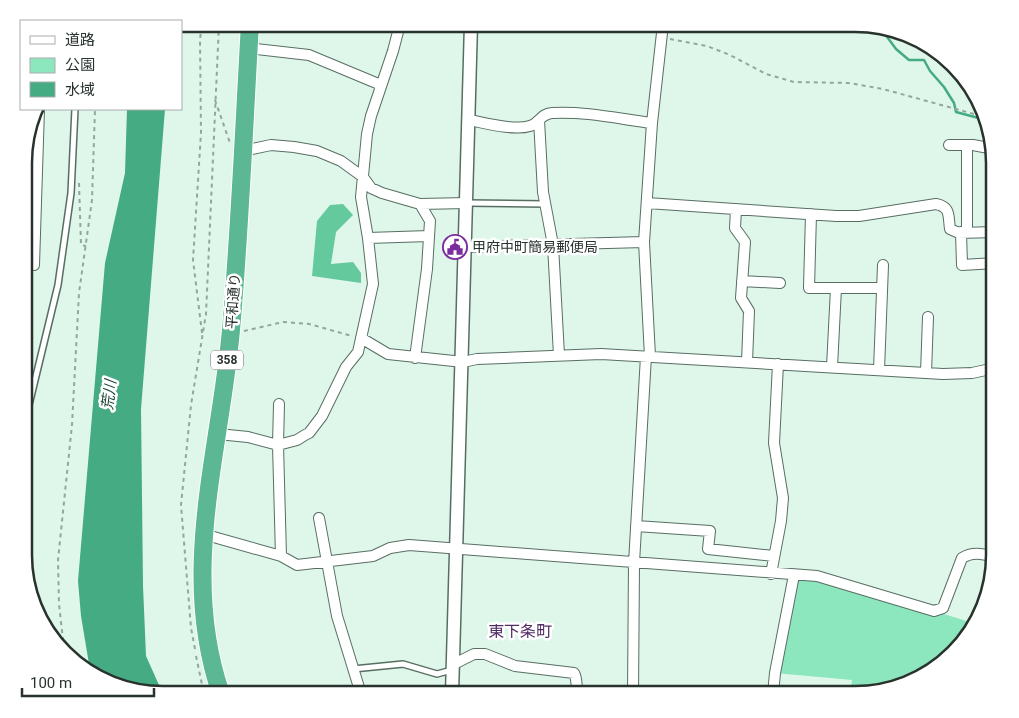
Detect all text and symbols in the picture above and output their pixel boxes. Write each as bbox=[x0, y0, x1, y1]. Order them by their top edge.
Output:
legend bbox=[20, 20, 182, 110]
text: 道路 bbox=[65, 31, 95, 49]
text: 公園 bbox=[65, 56, 95, 74]
text: 水域 bbox=[65, 81, 95, 99]
public building icon: 甲府中町簡易郵便局 bbox=[442, 234, 468, 260]
place label: 甲府中町簡易郵便局 bbox=[472, 239, 598, 255]
street label: 平和通り bbox=[223, 273, 243, 329]
road number: 358 bbox=[211, 350, 243, 370]
water label: 荒川 bbox=[98, 377, 120, 411]
district label: 東下条町 bbox=[488, 622, 552, 641]
scale bar bbox=[22, 666, 155, 698]
text: 100 m bbox=[30, 674, 72, 692]

